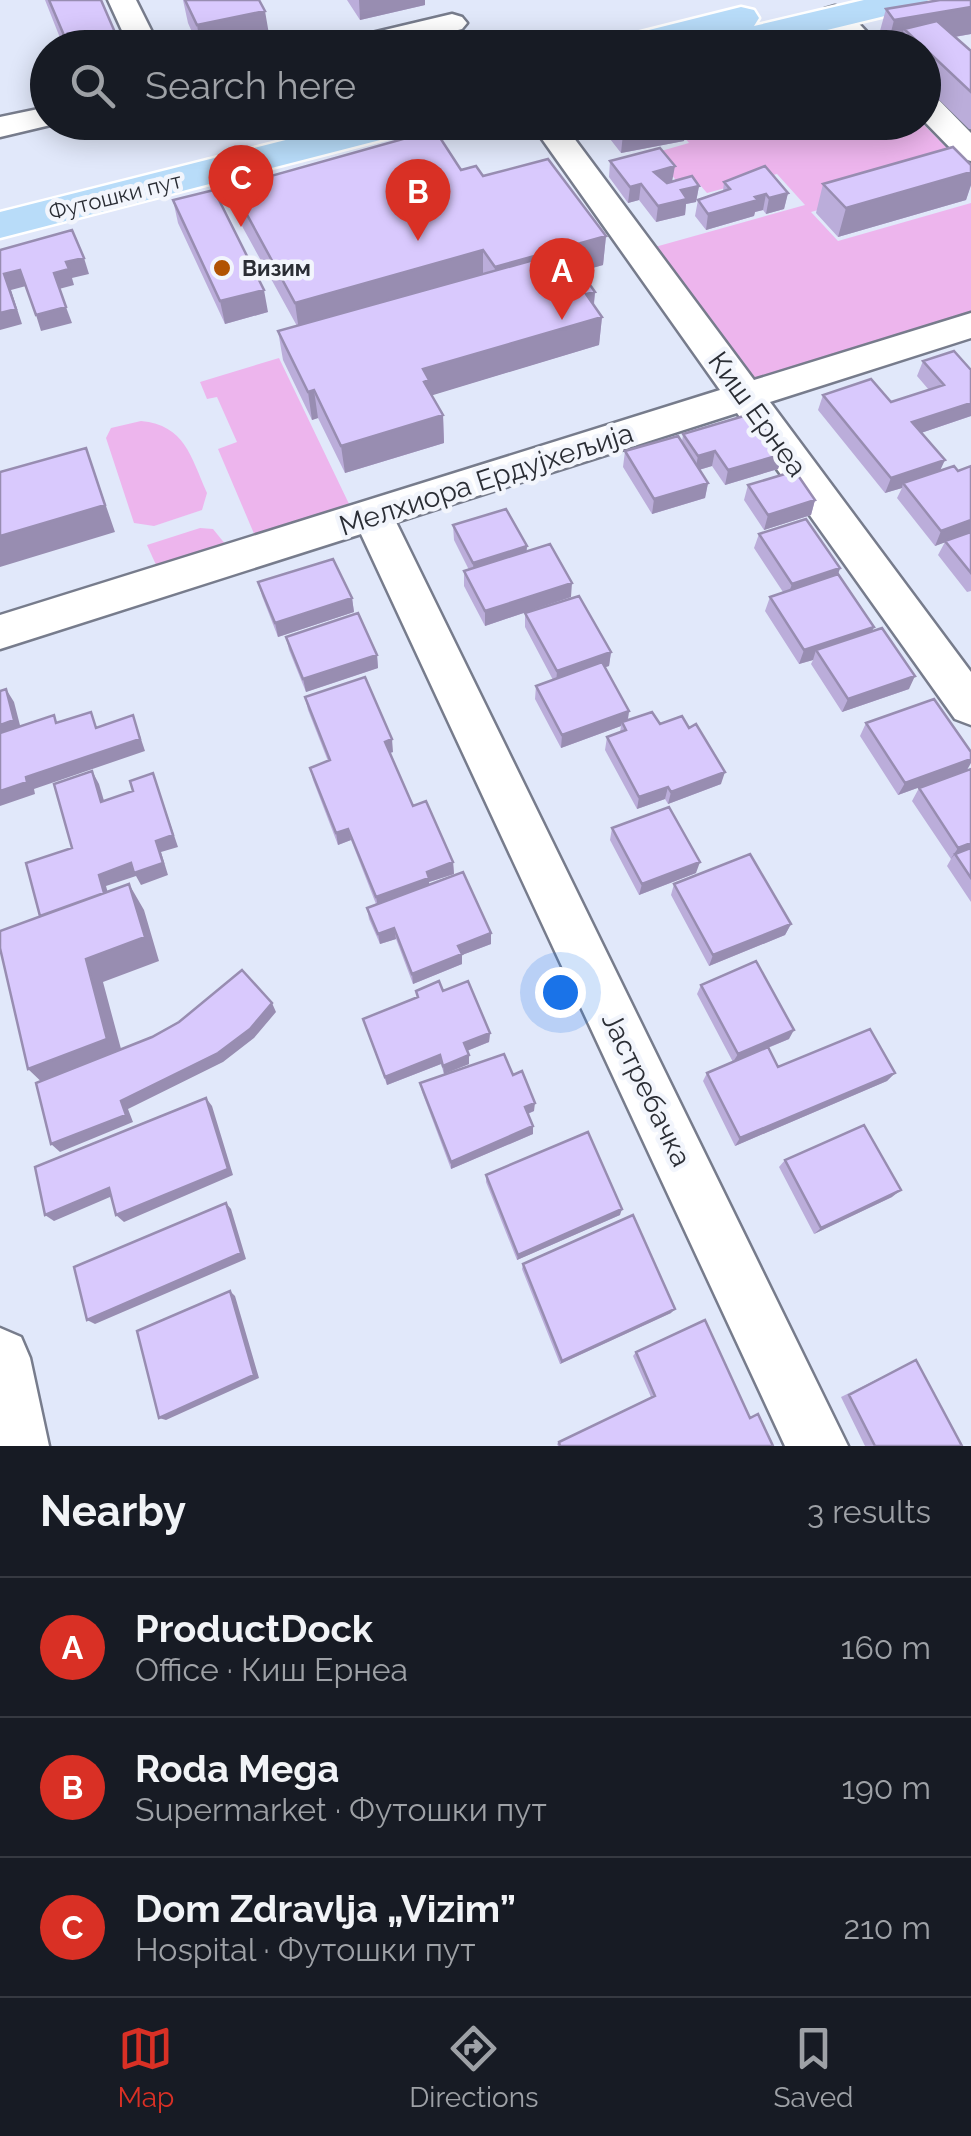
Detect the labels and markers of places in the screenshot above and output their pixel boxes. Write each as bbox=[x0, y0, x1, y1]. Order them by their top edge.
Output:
pin: C bbox=[208, 144, 274, 227]
pin: B bbox=[386, 158, 450, 241]
pin: A bbox=[530, 238, 594, 320]
place label: Визим bbox=[242, 255, 311, 281]
marker: Визим bbox=[211, 257, 233, 279]

